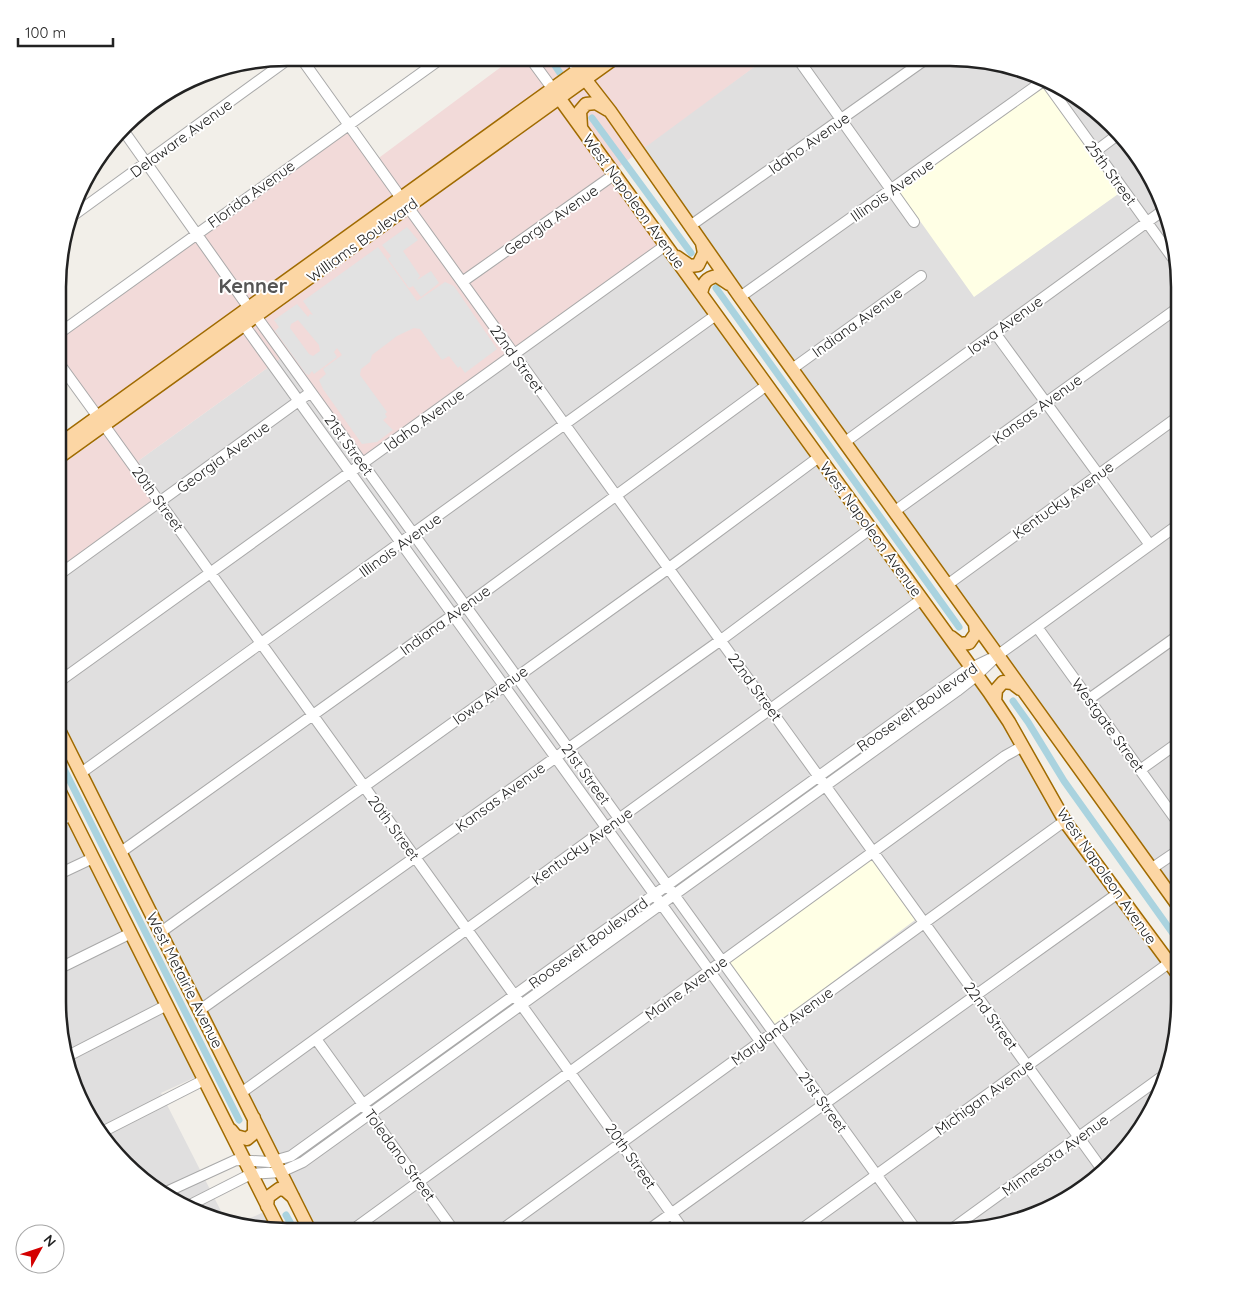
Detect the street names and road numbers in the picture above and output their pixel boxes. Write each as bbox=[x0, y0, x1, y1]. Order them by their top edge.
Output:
street label: Delaware Avenue bbox=[126, 95, 236, 181]
street label: Idaho Avenue bbox=[765, 108, 853, 178]
street label: West Napoleon Avenue bbox=[579, 130, 689, 272]
street label: 25th Street bbox=[1081, 137, 1141, 209]
street label: Illinois Avenue bbox=[847, 154, 937, 226]
street label: Florida Avenue bbox=[204, 156, 298, 232]
street label: Georgia Avenue bbox=[500, 181, 602, 259]
street label: Williams Boulevard bbox=[303, 193, 421, 287]
street label: Indiana Avenue bbox=[808, 283, 906, 361]
street label: Iowa Avenue bbox=[964, 291, 1046, 359]
street label: 22nd Street bbox=[486, 321, 548, 397]
street label: Kansas Avenue bbox=[988, 370, 1086, 448]
street label: Idaho Avenue bbox=[380, 384, 468, 456]
street label: 21st Street bbox=[320, 411, 378, 479]
street label: Georgia Avenue bbox=[173, 417, 273, 497]
street label: Kentucky Avenue bbox=[1009, 457, 1117, 543]
street label: West Napoleon Avenue bbox=[816, 458, 926, 600]
street label: 20th Street bbox=[128, 463, 188, 535]
street label: Illinois Avenue bbox=[355, 509, 445, 581]
street label: Indiana Avenue bbox=[396, 581, 494, 659]
street label: 22nd Street bbox=[724, 649, 786, 725]
street label: Roosevelt Boulevard bbox=[853, 658, 981, 756]
street label: Iowa Avenue bbox=[449, 661, 531, 729]
street label: Westgate Street bbox=[1067, 674, 1149, 776]
street label: 21st Street bbox=[557, 740, 615, 808]
street label: Kansas Avenue bbox=[451, 758, 549, 836]
street label: 20th Street bbox=[364, 792, 424, 864]
street label: Kentucky Avenue bbox=[528, 803, 636, 889]
street label: West Napoleon Avenue bbox=[1053, 804, 1161, 948]
street label: Roosevelt Boulevard bbox=[525, 893, 651, 993]
street label: West Metairie Avenue bbox=[142, 909, 228, 1051]
street label: Maine Avenue bbox=[641, 952, 731, 1024]
street label: 22nd Street bbox=[960, 978, 1022, 1054]
street label: Maryland Avenue bbox=[727, 983, 837, 1069]
street label: Michigan Avenue bbox=[931, 1055, 1037, 1139]
street label: 21st Street bbox=[794, 1068, 852, 1136]
street label: Toledano Street bbox=[360, 1105, 440, 1205]
street label: Minnesota Avenue bbox=[998, 1110, 1112, 1200]
street label: 20th Street bbox=[601, 1119, 661, 1193]

